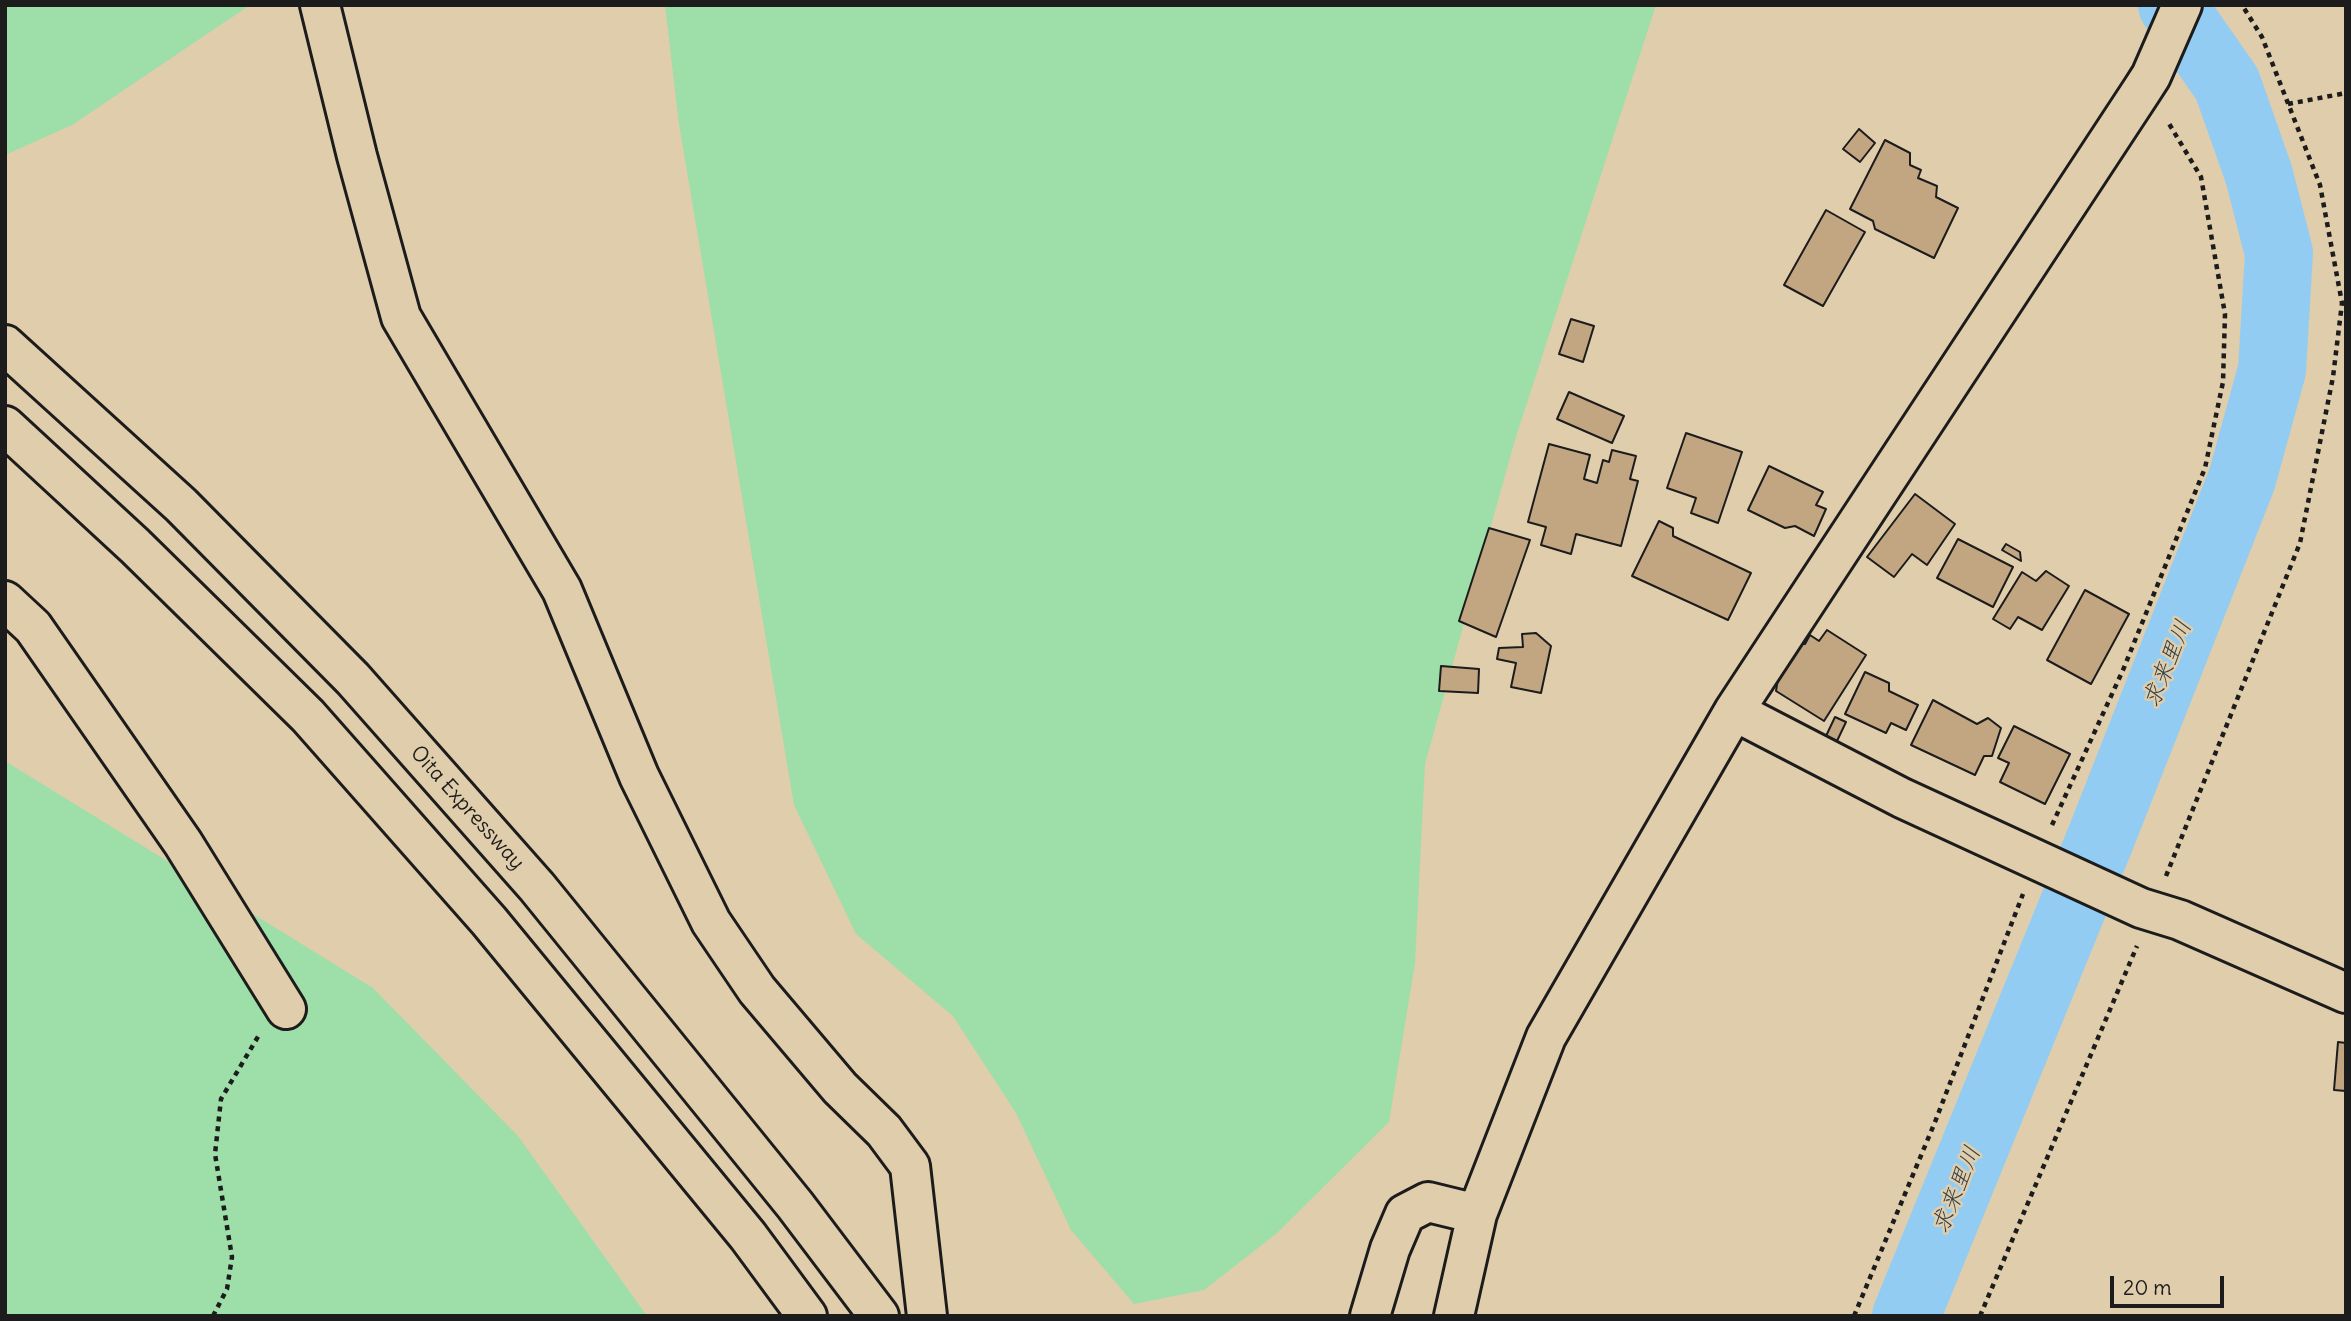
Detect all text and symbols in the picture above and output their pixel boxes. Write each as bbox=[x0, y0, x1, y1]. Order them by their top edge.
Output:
water label: 求来里川 bbox=[2138, 616, 2198, 712]
street label: Oita Expressway bbox=[405, 741, 529, 875]
water label: 求来里川 bbox=[1927, 1142, 1987, 1238]
scale bar bbox=[2113, 1262, 2227, 1306]
text: 20 m bbox=[2123, 1274, 2172, 1301]

